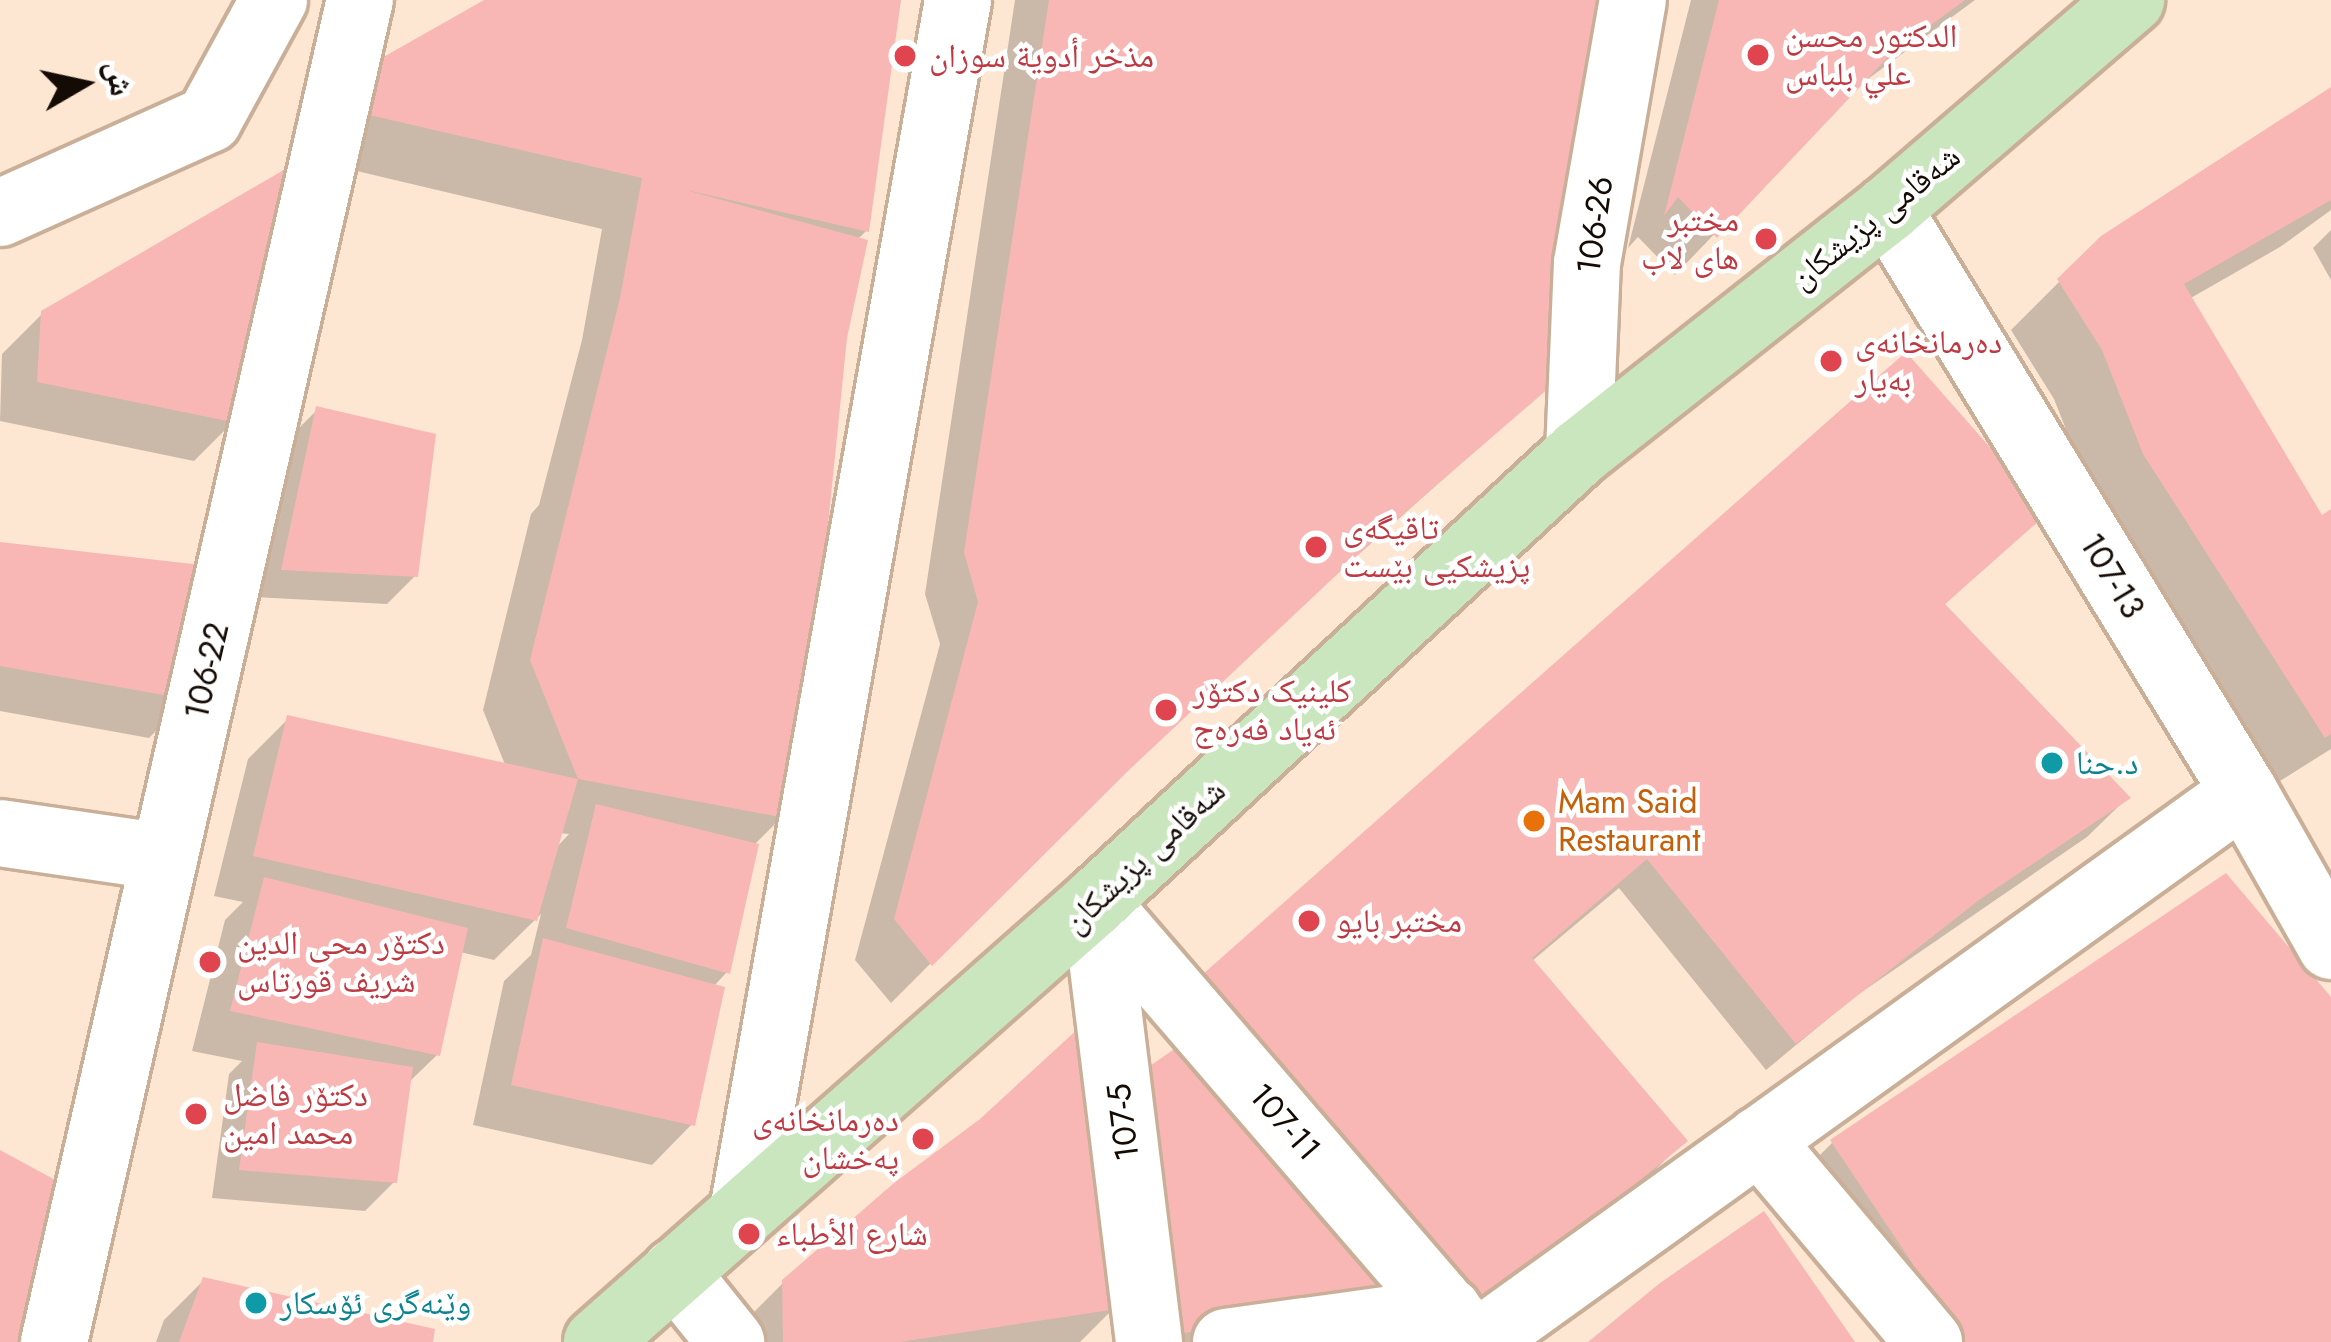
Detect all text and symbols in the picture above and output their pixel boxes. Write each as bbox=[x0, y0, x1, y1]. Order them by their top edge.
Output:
place label: الدكتور محسن علي بلباس bbox=[1785, 16, 1957, 94]
north arrow bbox=[24, 24, 144, 144]
place label: مذخر أدوية سوزان bbox=[929, 36, 1154, 76]
marker: الدكتور محسن علي بلباس bbox=[1742, 39, 1774, 71]
marker: مذخر أدوية سوزان bbox=[892, 43, 918, 69]
text: ش bbox=[94, 57, 146, 99]
street label: شەقامی پزیشکان bbox=[1782, 136, 1968, 298]
street label: 106-26 bbox=[1569, 174, 1621, 276]
place label: مختبر هاى لاب bbox=[1641, 200, 1739, 278]
marker: مختبر هاى لاب bbox=[1750, 223, 1782, 255]
place label: دەرمانخانەی بەیار bbox=[1855, 322, 2002, 400]
marker: دەرمانخانەی بەیار bbox=[1818, 348, 1844, 374]
place label: تاقیگەی پزیشکیی بێست bbox=[1343, 508, 1530, 586]
street label: 107-13 bbox=[2071, 526, 2153, 626]
marker: تاقیگەی پزیشکیی بێست bbox=[1300, 531, 1332, 563]
street label: 106-22 bbox=[177, 619, 237, 723]
place label: کلینیک دکتۆر ئەیاد فەرەج bbox=[1193, 671, 1351, 749]
marker: کلینیک دکتۆر ئەیاد فەرەج bbox=[1150, 694, 1182, 726]
place label: د.حنا bbox=[2076, 743, 2139, 783]
marker: د.حنا bbox=[2039, 750, 2065, 776]
street label: شەقامی پزیشکان bbox=[1055, 771, 1233, 941]
place label: Mam Said Restaurant bbox=[1558, 782, 1700, 860]
marker: Mam Said Restaurant bbox=[1521, 808, 1547, 834]
place label: مختبر بايو bbox=[1336, 901, 1462, 941]
marker: مختبر بايو bbox=[1293, 905, 1325, 937]
place label: دکتۆر محی الدین شریف قورتاس bbox=[237, 923, 445, 1001]
marker: دکتۆر محی الدین شریف قورتاس bbox=[194, 946, 226, 978]
place label: دکتۆر فاضل محمد امین bbox=[223, 1075, 368, 1153]
street label: 107-11 bbox=[1241, 1076, 1329, 1168]
street label: 107-5 bbox=[1099, 1081, 1147, 1163]
marker: دکتۆر فاضل محمد امین bbox=[180, 1098, 212, 1130]
place label: دەرمانخانەی پەخشان bbox=[752, 1100, 899, 1178]
marker: دەرمانخانەی پەخشان bbox=[910, 1126, 936, 1152]
place label: شارع الأطباء bbox=[776, 1214, 928, 1254]
marker: شارع الأطباء bbox=[733, 1218, 765, 1250]
place label: وێنه‌گری ئۆسكار bbox=[280, 1283, 471, 1323]
marker: وێنه‌گری ئۆسكار bbox=[243, 1290, 269, 1316]

